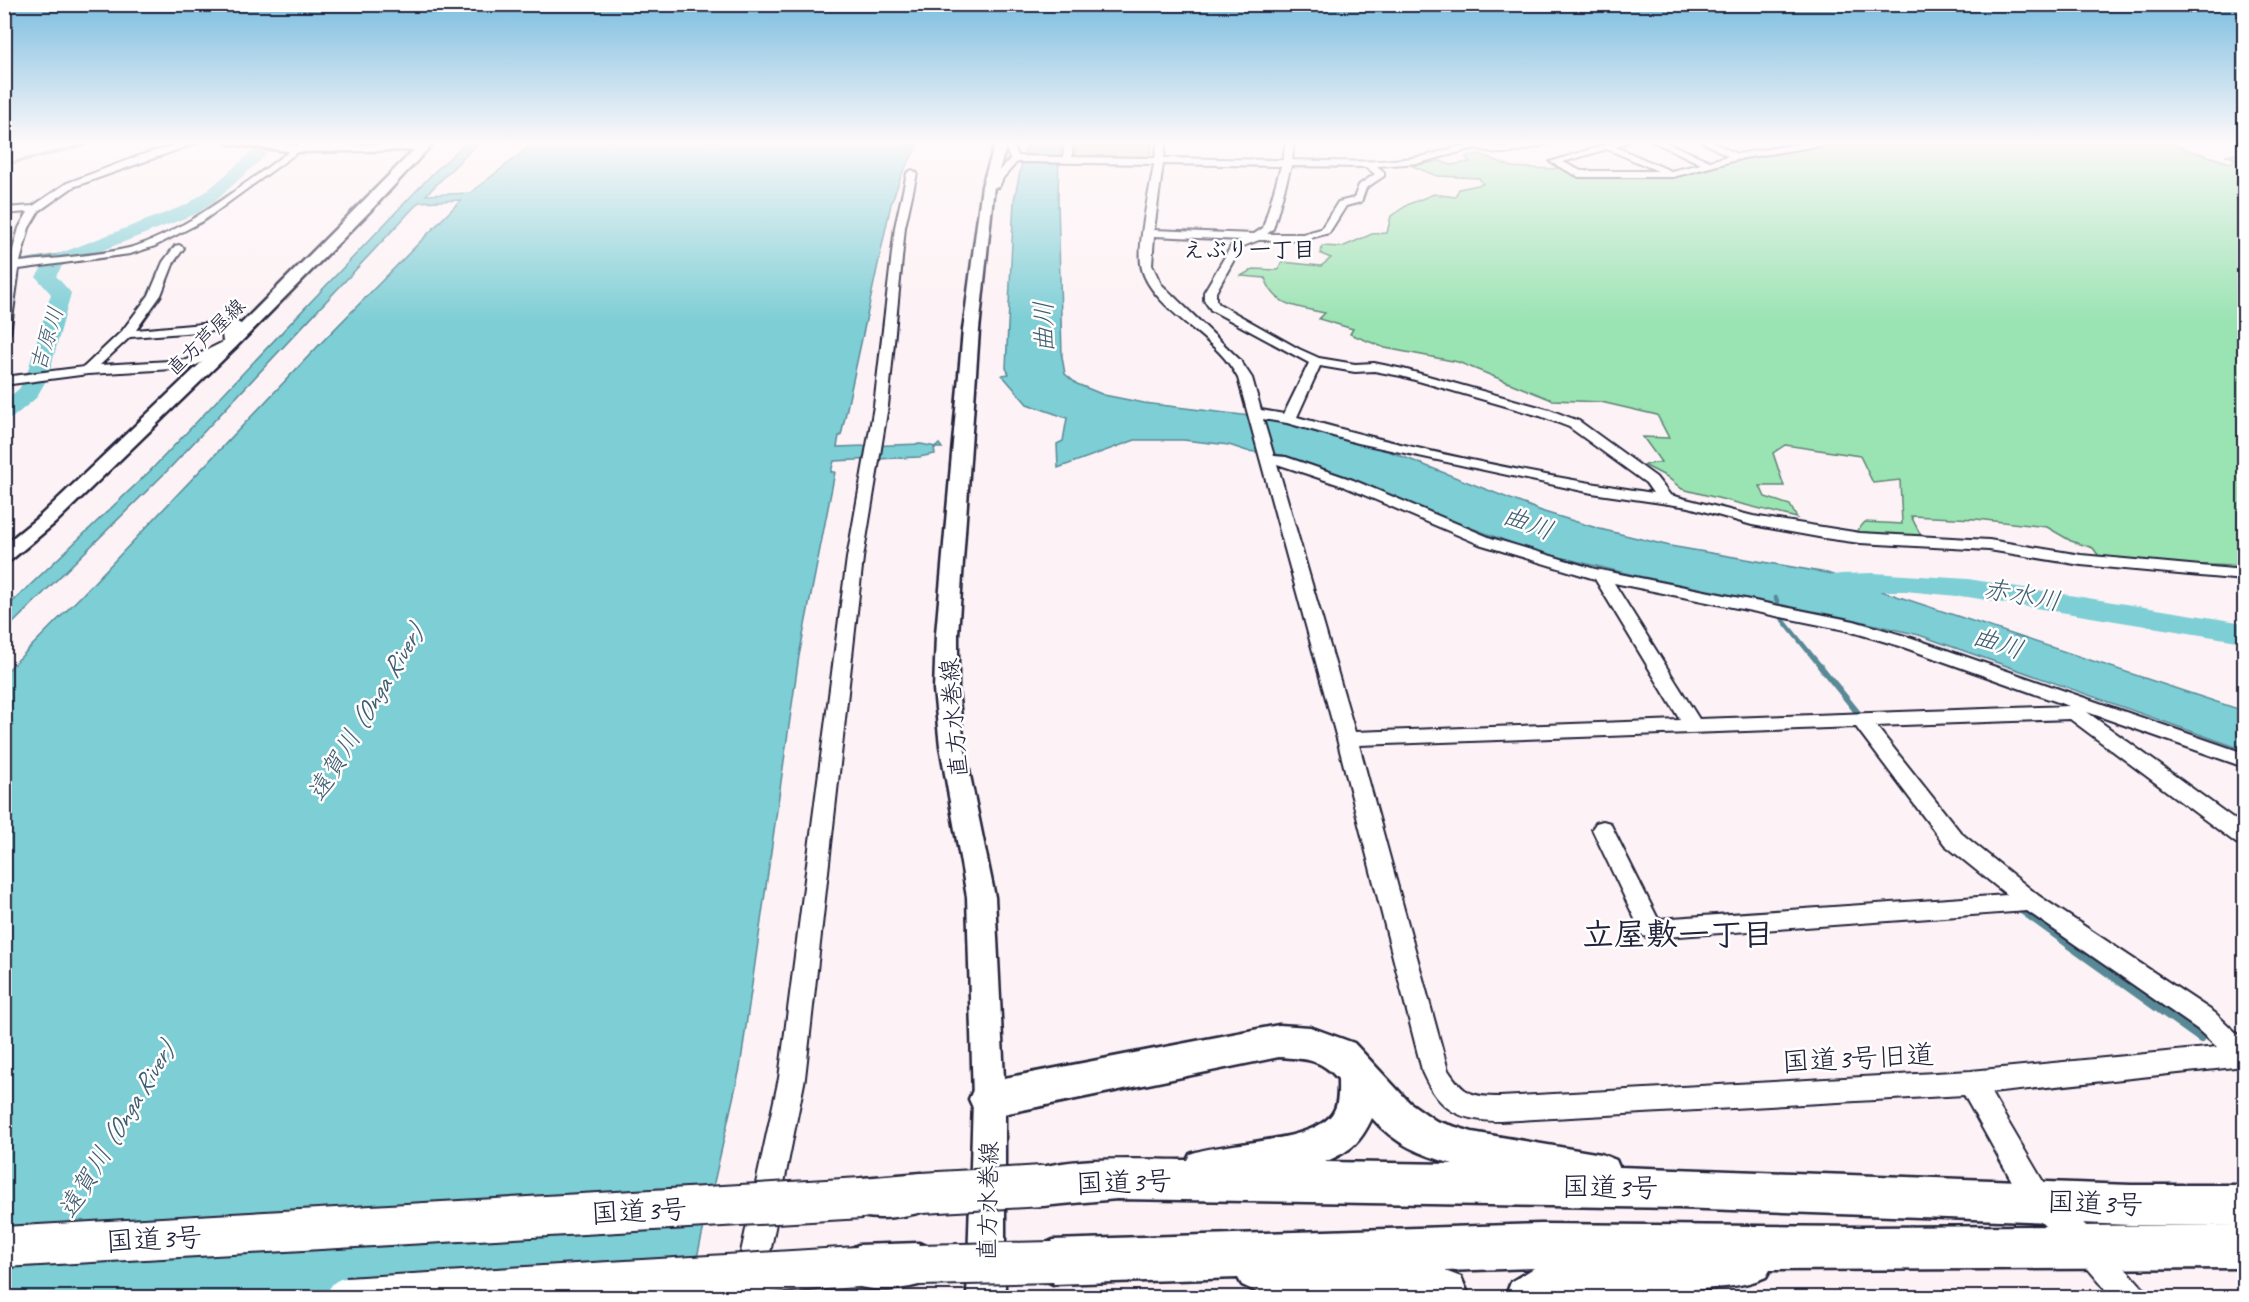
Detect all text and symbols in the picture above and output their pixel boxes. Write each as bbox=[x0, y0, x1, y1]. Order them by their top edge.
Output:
district label: えぶり一丁目 bbox=[1183, 236, 1315, 264]
street label: 直方芦屋線 bbox=[161, 293, 251, 381]
water label: 曲川 bbox=[1027, 301, 1061, 353]
water label: 吉原川 bbox=[24, 303, 70, 375]
water label: 曲川 bbox=[1498, 499, 1558, 547]
water label: 赤水川 bbox=[1981, 572, 2063, 618]
water label: 遠賀川 (Onga River) bbox=[300, 616, 433, 807]
water label: 曲川 bbox=[1968, 619, 2028, 667]
street label: 直方水巻線 bbox=[934, 657, 974, 779]
district label: 立屋敷一丁目 bbox=[1582, 914, 1774, 955]
water label: 遠賀川 (Onga River) bbox=[51, 1033, 184, 1224]
street label: 国道3号旧道 bbox=[1781, 1037, 1935, 1079]
street label: 直方水巻線 bbox=[972, 1141, 1004, 1261]
street label: 国道3号 bbox=[1075, 1163, 1173, 1201]
street label: 国道3号 bbox=[1561, 1169, 1659, 1205]
street label: 国道3号 bbox=[2046, 1184, 2144, 1222]
street label: 国道3号 bbox=[590, 1191, 688, 1231]
street label: 国道3号 bbox=[105, 1219, 203, 1259]

